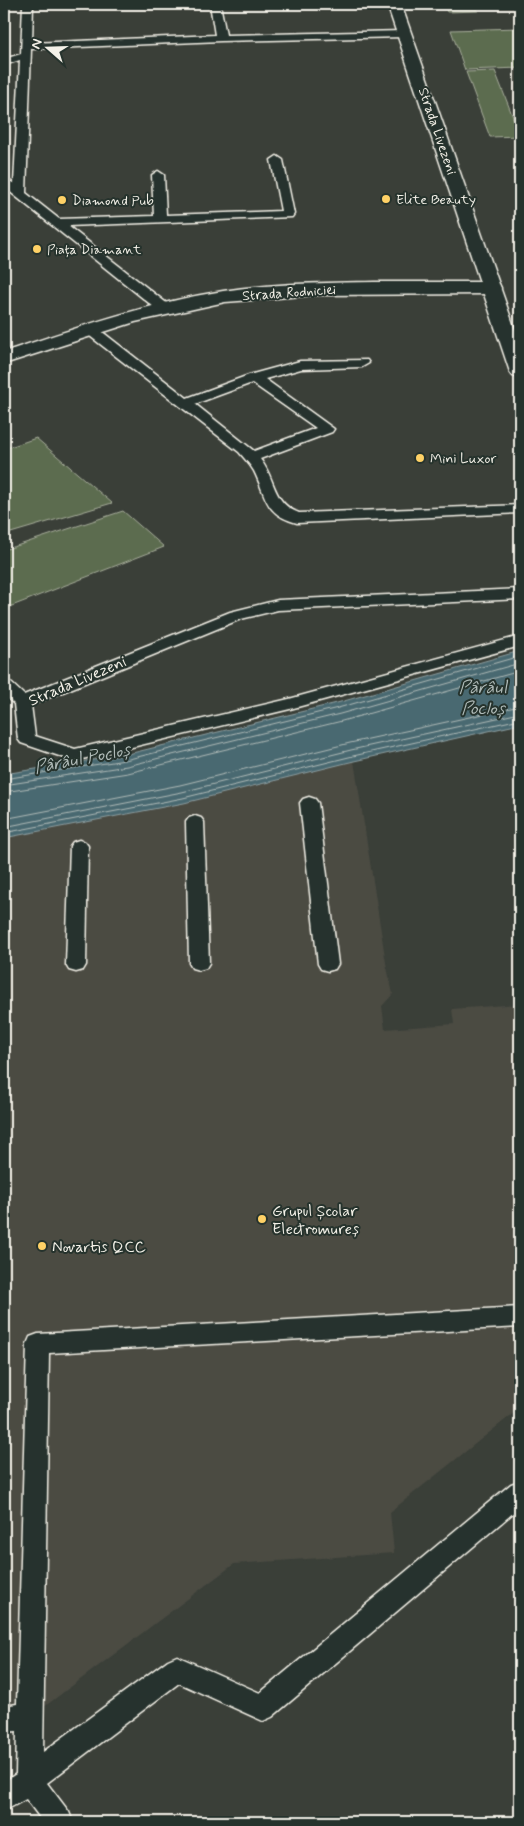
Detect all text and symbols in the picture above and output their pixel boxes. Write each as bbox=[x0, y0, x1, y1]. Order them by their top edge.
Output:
north arrow bbox=[22, 22, 72, 72]
text: N bbox=[27, 36, 47, 51]
street label: Strada Livezeni bbox=[414, 85, 460, 177]
place label: Elite Beauty bbox=[396, 191, 476, 209]
place label: Diamond Pub bbox=[72, 192, 154, 210]
marker: Elite Beauty bbox=[380, 193, 392, 205]
marker: Diamond Pub bbox=[56, 194, 68, 206]
place label: Piața Diamant bbox=[47, 241, 142, 259]
marker: Piața Diamant bbox=[31, 243, 43, 255]
street label: Strada Rodniciei bbox=[242, 281, 337, 305]
place label: Mini Luxor bbox=[430, 450, 496, 468]
marker: Mini Luxor bbox=[414, 452, 426, 464]
street label: Strada Livezeni bbox=[25, 651, 130, 711]
water label: Pârâul Pocloș bbox=[459, 676, 509, 721]
water label: Pârâul Pocloș bbox=[32, 738, 134, 780]
place label: Grupul Școlar Electromureș bbox=[272, 1201, 359, 1240]
marker: Grupul Școlar Electromureș bbox=[256, 1213, 268, 1225]
place label: Novartis QCC bbox=[52, 1237, 146, 1258]
marker: Novartis QCC bbox=[36, 1240, 48, 1252]

